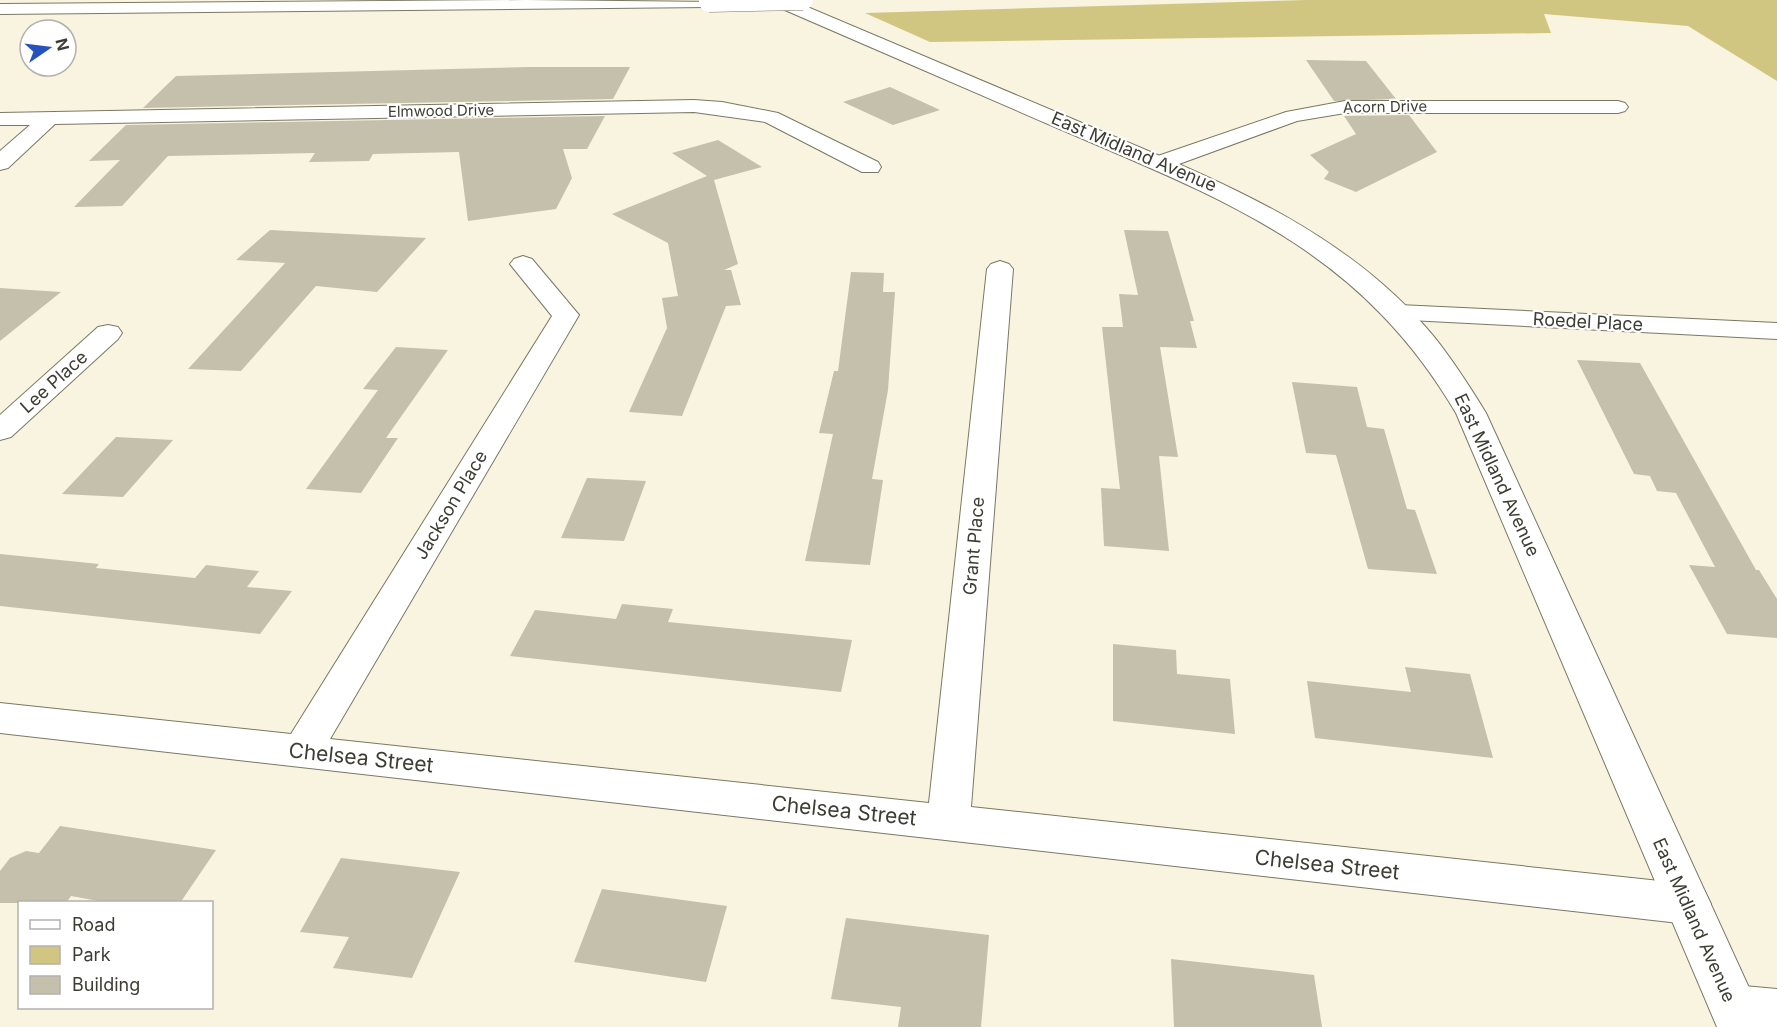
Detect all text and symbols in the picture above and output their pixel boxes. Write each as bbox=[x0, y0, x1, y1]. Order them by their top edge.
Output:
north arrow bbox=[18, 18, 78, 78]
text: N bbox=[51, 36, 74, 53]
street label: Acorn Drive bbox=[1343, 96, 1427, 117]
street label: Elmwood Drive bbox=[388, 100, 494, 121]
street label: East Midland Avenue bbox=[1048, 107, 1220, 196]
street label: Roedel Place bbox=[1532, 308, 1644, 335]
street label: Lee Place bbox=[16, 346, 92, 417]
street label: East Midland Avenue bbox=[1450, 390, 1544, 560]
street label: Jackson Place bbox=[410, 446, 491, 563]
street label: Grant Place bbox=[959, 496, 988, 596]
street label: Chelsea Street bbox=[287, 737, 435, 778]
street label: Chelsea Street bbox=[770, 790, 918, 831]
street label: East Midland Avenue bbox=[1649, 834, 1740, 1005]
street label: Chelsea Street bbox=[1253, 844, 1401, 885]
legend bbox=[18, 901, 213, 1009]
text: Road bbox=[72, 914, 115, 935]
text: Park bbox=[72, 944, 111, 965]
text: Building bbox=[72, 974, 140, 995]

